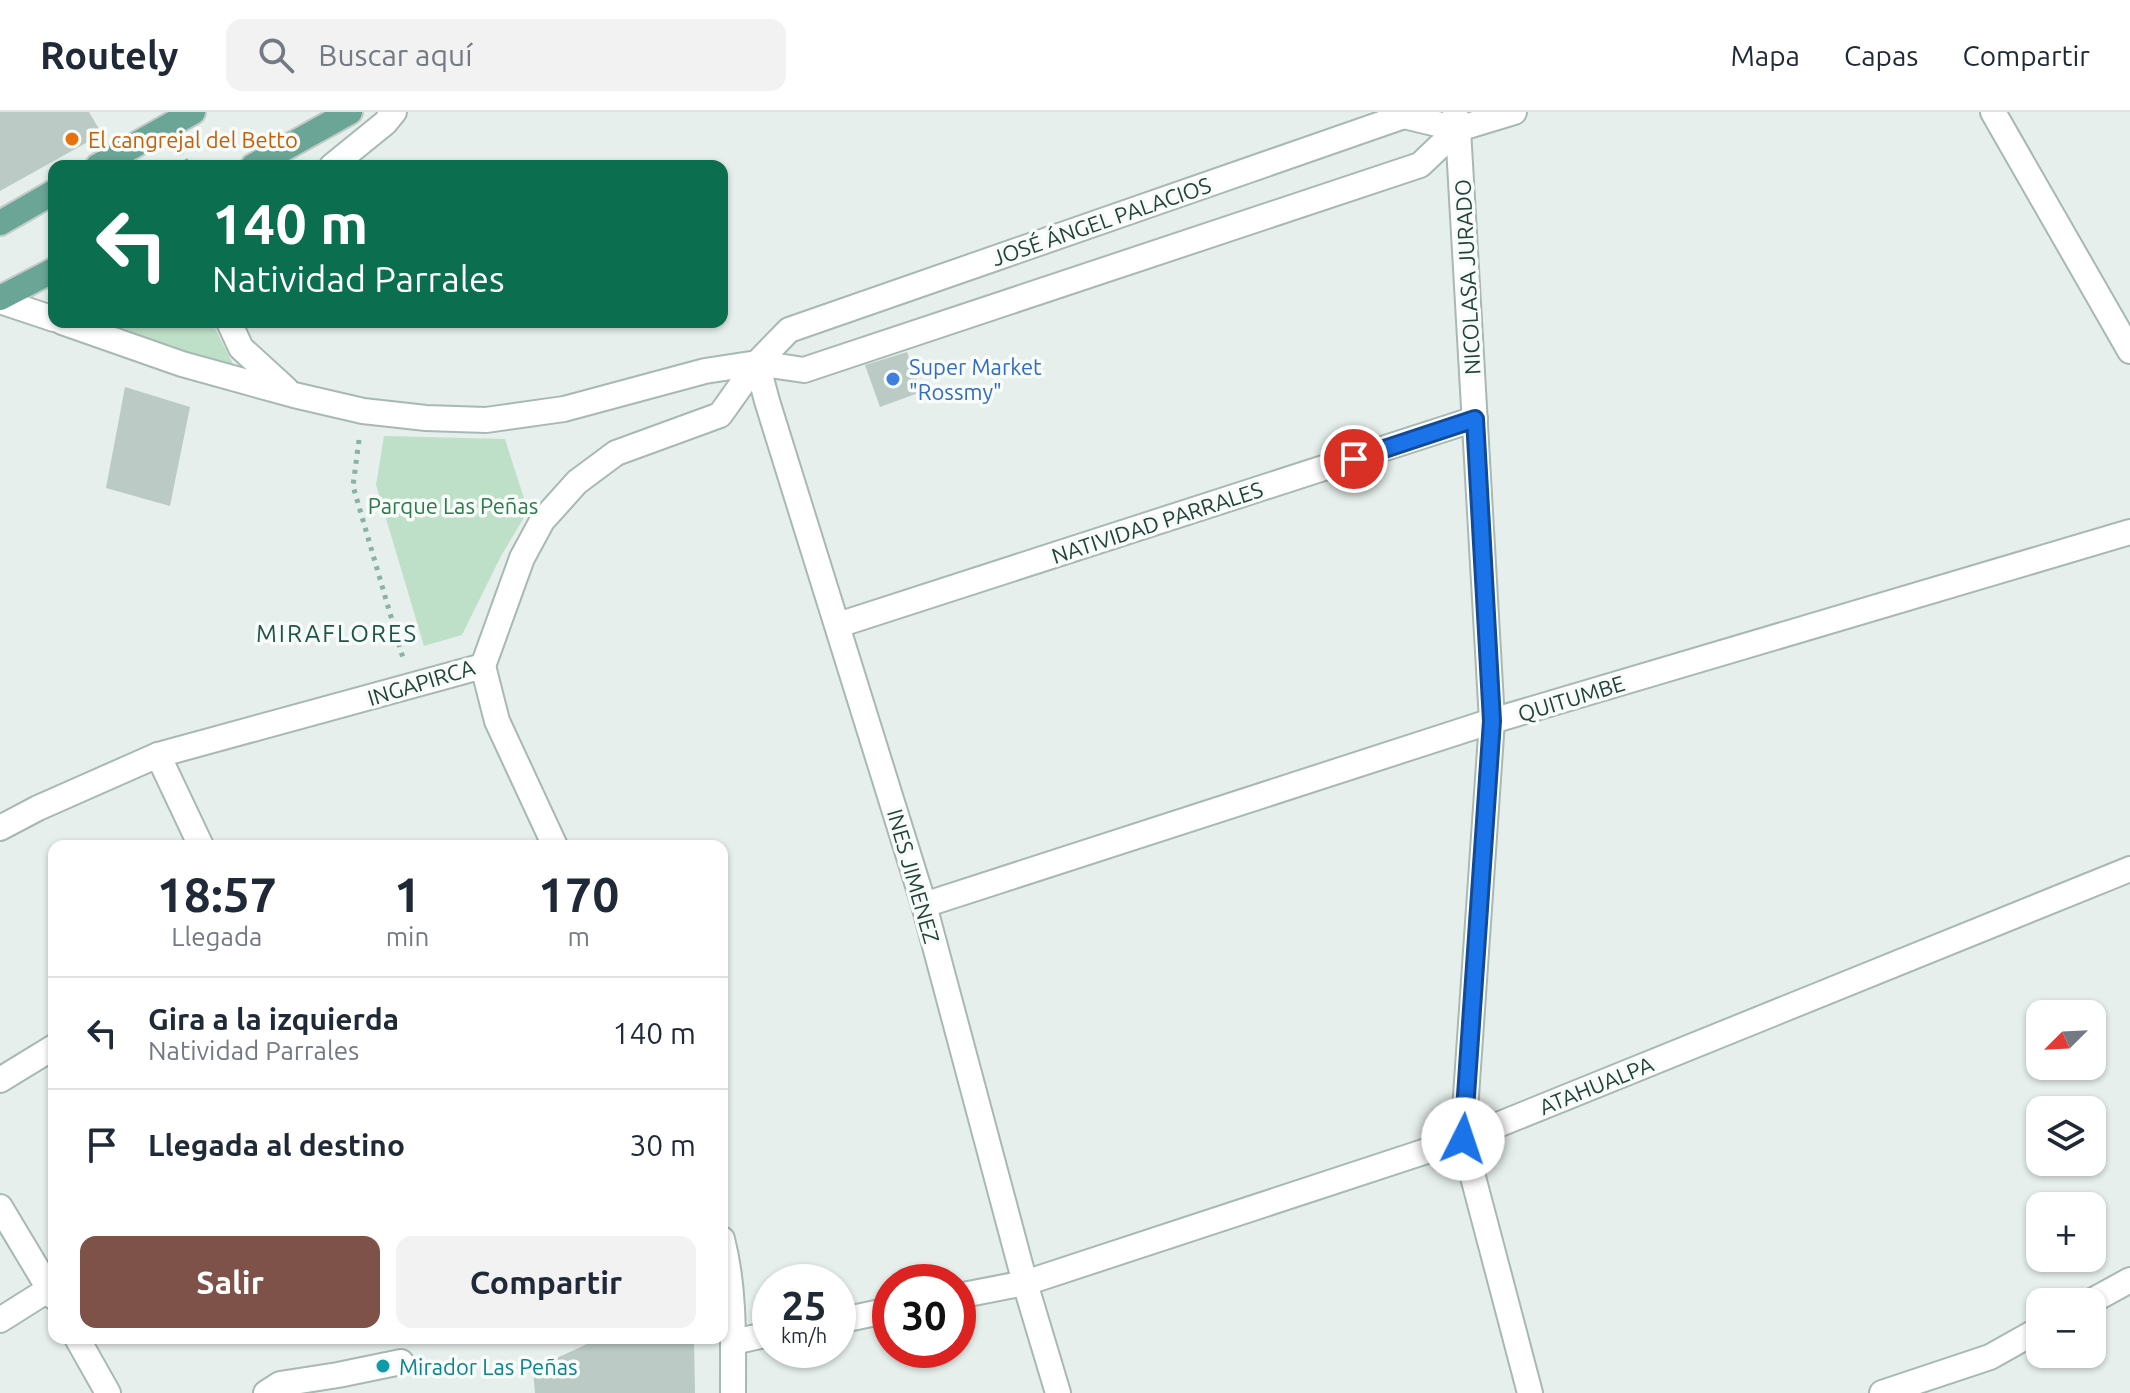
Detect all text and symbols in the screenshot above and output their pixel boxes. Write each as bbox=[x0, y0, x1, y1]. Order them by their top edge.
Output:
search box bbox=[226, 19, 786, 91]
icon: search bbox=[254, 33, 298, 77]
text: Routely bbox=[40, 34, 178, 76]
text: Buscar aquí bbox=[318, 38, 472, 72]
text: Mapa bbox=[1730, 40, 1800, 71]
text: Capas bbox=[1844, 40, 1919, 71]
text: Compartir bbox=[1963, 40, 2090, 71]
place label: El cangrejal del Betto bbox=[88, 127, 298, 152]
marker: El cangrejal del Betto bbox=[63, 130, 81, 148]
street label: JOSÉ ÁNGEL PALACIOS bbox=[988, 171, 1214, 270]
street label: NICOLASA JURADO bbox=[1449, 178, 1485, 376]
icon: left bbox=[80, 192, 184, 296]
text: 140 m bbox=[212, 192, 368, 255]
text: Natividad Parrales bbox=[212, 258, 505, 299]
place label: Super Market "Rossmy" bbox=[909, 354, 1042, 404]
marker: Super Market "Rossmy" bbox=[884, 370, 902, 388]
pin bbox=[1320, 425, 1388, 493]
icon: arrive bbox=[1332, 437, 1376, 481]
street label: NATIVIDAD PARRALES bbox=[1048, 476, 1266, 568]
park label: Parque Las Peñas bbox=[368, 493, 538, 518]
district label: MIRAFLORES bbox=[256, 620, 418, 647]
street label: INGAPIRCA bbox=[364, 654, 478, 710]
street label: QUITUMBE bbox=[1515, 670, 1627, 726]
street label: INES JIMENEZ bbox=[883, 806, 945, 946]
text: 18:57 bbox=[157, 867, 277, 921]
text: 1 bbox=[394, 867, 421, 921]
text: 170 bbox=[538, 867, 619, 921]
text: Llegada bbox=[171, 922, 262, 951]
text: min bbox=[386, 922, 429, 951]
text: m bbox=[567, 922, 590, 951]
north arrow bbox=[2026, 1000, 2106, 1080]
map controls bbox=[2026, 1000, 2106, 1368]
text: Gira a la izquierda bbox=[148, 1002, 399, 1036]
icon: left bbox=[80, 1011, 124, 1055]
text: 140 m bbox=[612, 1016, 696, 1050]
text: Natividad Parrales bbox=[148, 1036, 359, 1065]
street label: ATAHUALPA bbox=[1535, 1051, 1657, 1119]
button: layers bbox=[2026, 1096, 2106, 1176]
position arrow bbox=[1421, 1097, 1505, 1181]
icon: arrive bbox=[80, 1123, 124, 1167]
text: Llegada al destino bbox=[148, 1128, 405, 1162]
text: 30 m bbox=[629, 1128, 696, 1162]
button: + bbox=[2026, 1192, 2106, 1272]
button: Salir bbox=[80, 1236, 380, 1328]
button: Compartir bbox=[396, 1236, 696, 1328]
speed limit sign: 30 bbox=[872, 1264, 976, 1368]
text: 25 bbox=[781, 1283, 827, 1328]
button: − bbox=[2026, 1288, 2106, 1368]
text: km/h bbox=[781, 1324, 827, 1347]
place label: Mirador Las Peñas bbox=[399, 1354, 578, 1379]
marker: Mirador Las Peñas bbox=[374, 1357, 392, 1375]

